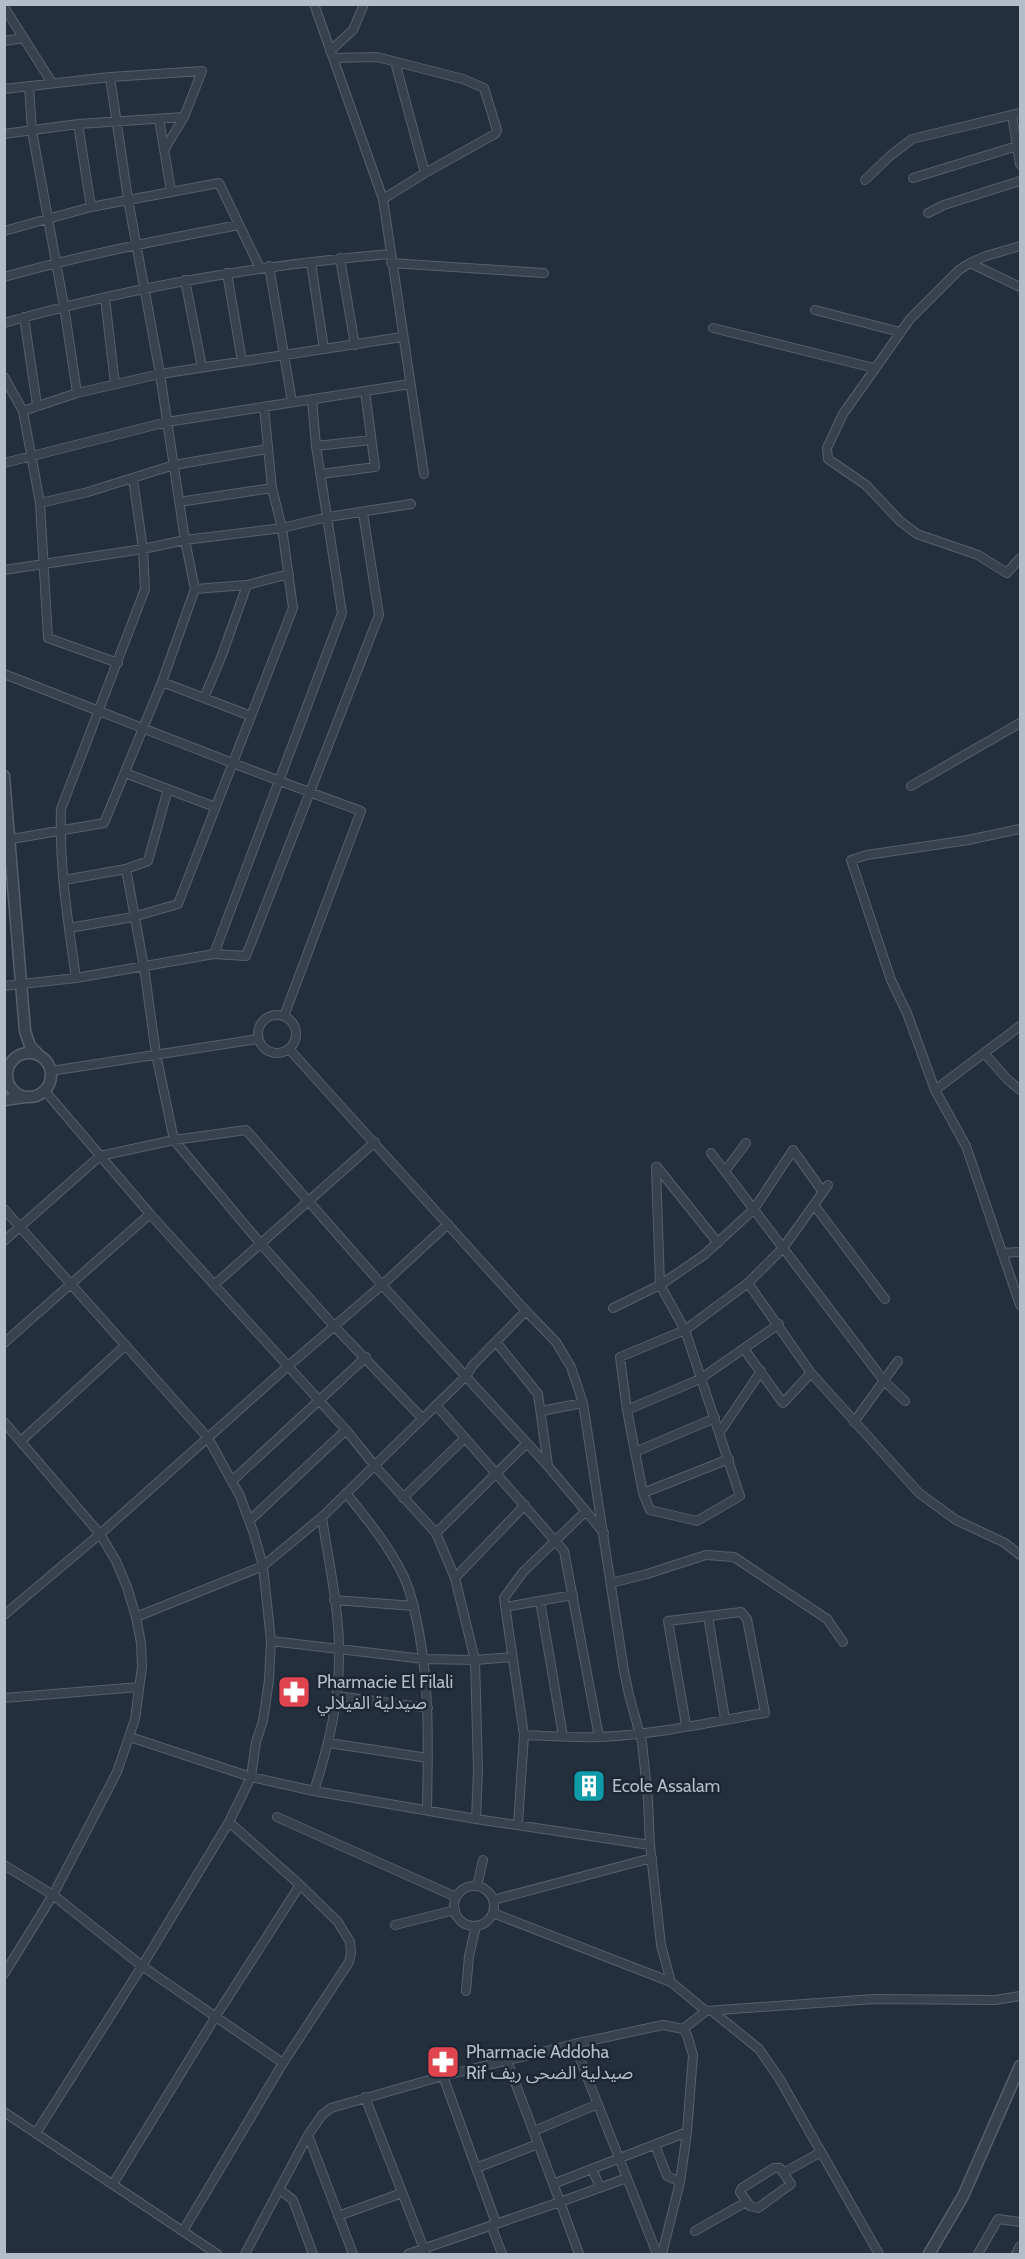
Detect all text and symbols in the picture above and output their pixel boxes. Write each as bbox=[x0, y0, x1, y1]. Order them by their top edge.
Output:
place label: Pharmacie El Filali صيدلية الفيلالي bbox=[317, 1671, 453, 1716]
pharmacy icon: Pharmacie El Filali صيدلية الفيلالي bbox=[276, 1674, 312, 1710]
building icon: Ecole Assalam bbox=[571, 1768, 607, 1804]
place label: Ecole Assalam bbox=[612, 1775, 720, 1797]
place label: Pharmacie Addoha Rif صيدلية الضحى ريف bbox=[466, 2041, 633, 2084]
pharmacy icon: Pharmacie Addoha Rif صيدلية الضحى ريف bbox=[425, 2044, 461, 2080]

